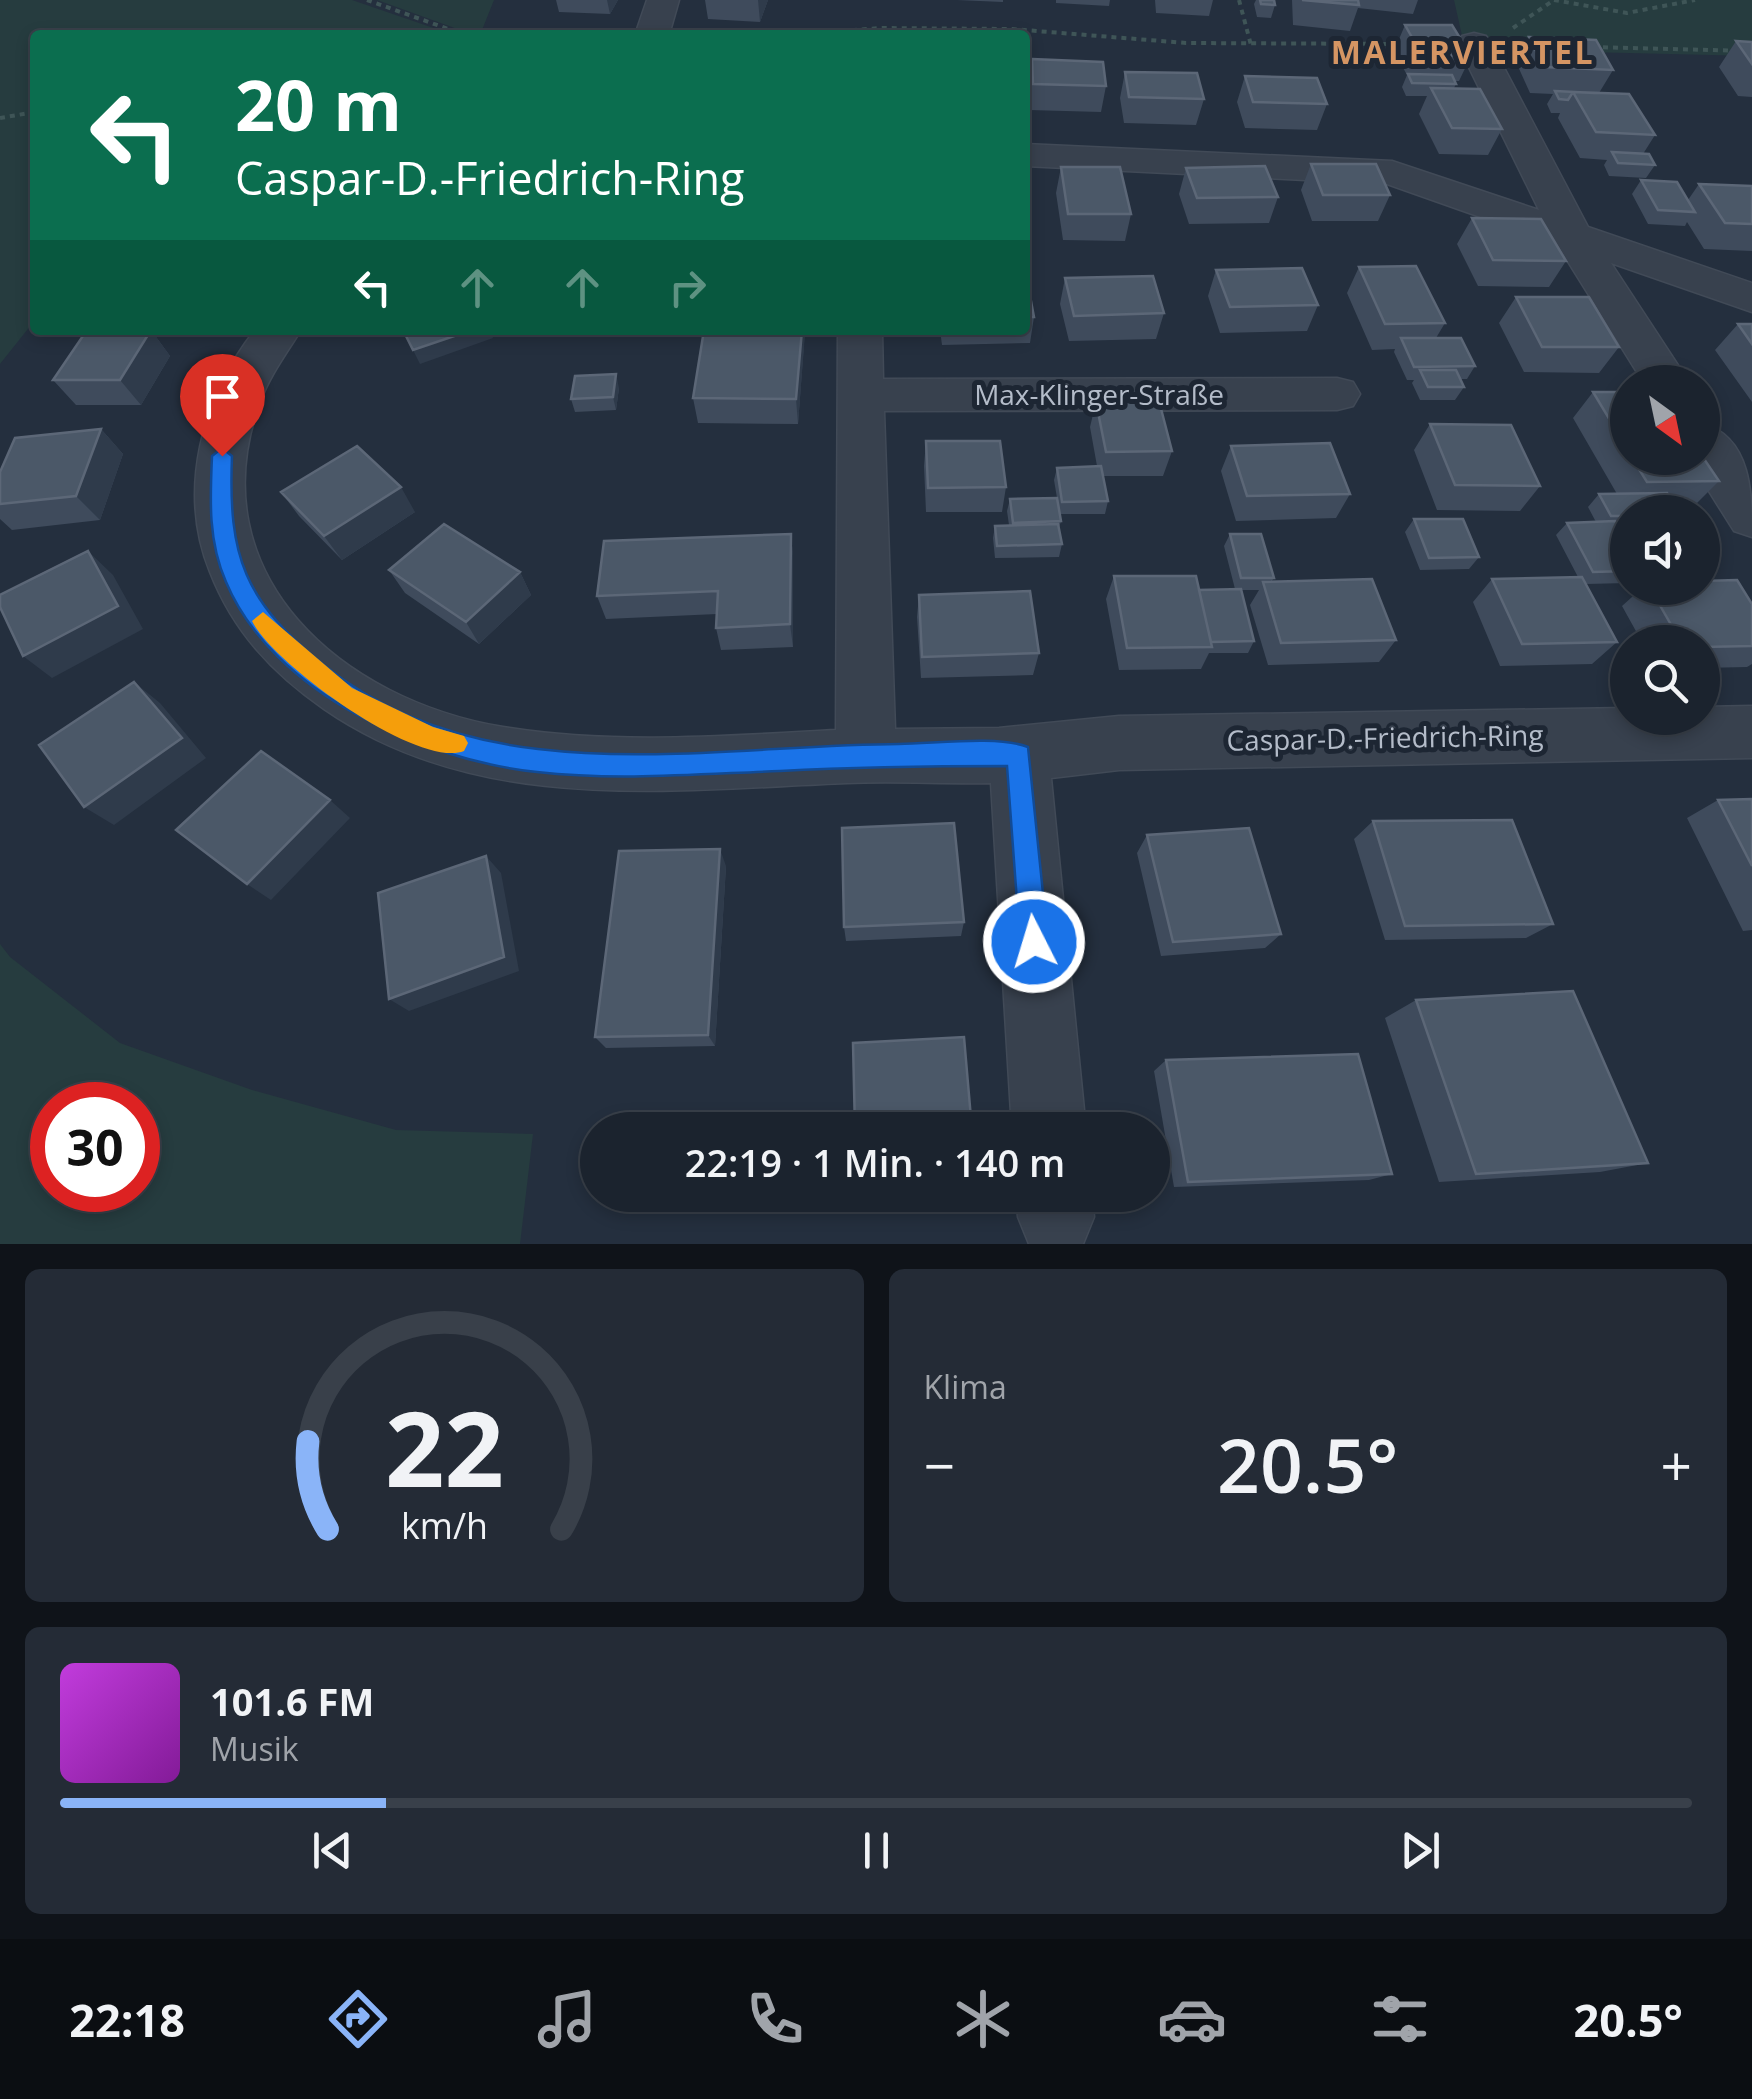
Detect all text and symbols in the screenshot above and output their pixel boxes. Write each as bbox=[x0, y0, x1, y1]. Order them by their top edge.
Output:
district label: MALERVIERTEL bbox=[1331, 30, 1595, 73]
text: 20 m bbox=[235, 56, 402, 152]
icon: left bbox=[70, 70, 200, 200]
text: Caspar-D.-Friedrich-Ring bbox=[235, 147, 744, 208]
icon: left bbox=[345, 260, 400, 315]
icon: ahead bbox=[450, 260, 505, 315]
icon: ahead bbox=[555, 260, 610, 315]
icon: right bbox=[660, 260, 715, 315]
pin bbox=[180, 354, 265, 457]
north arrow bbox=[1610, 365, 1720, 475]
map controls bbox=[1610, 365, 1720, 735]
icon: arrive bbox=[195, 369, 250, 424]
street label: Max-Klinger-Straße bbox=[974, 375, 1224, 413]
button: sound bbox=[1610, 495, 1720, 605]
button: search bbox=[1610, 625, 1720, 735]
street label: Caspar-D.-Friedrich-Ring bbox=[1226, 715, 1544, 759]
position arrow bbox=[982, 890, 1086, 994]
speed limit sign: 30 bbox=[30, 1082, 160, 1212]
text: 22:19 · 1 Min. · 140 m bbox=[685, 1136, 1065, 1188]
text: Klima bbox=[924, 1365, 1007, 1408]
text: 22 bbox=[385, 1376, 504, 1517]
text: 20.5° bbox=[1217, 1413, 1398, 1515]
text: − bbox=[924, 1427, 955, 1502]
text: + bbox=[1661, 1427, 1692, 1502]
text: km/h bbox=[401, 1501, 488, 1549]
text: 101.6 FM bbox=[210, 1675, 374, 1727]
text: Musik bbox=[210, 1727, 299, 1770]
icon: previous bbox=[305, 1823, 360, 1878]
icon: pause bbox=[849, 1823, 904, 1878]
icon: next bbox=[1393, 1823, 1448, 1878]
icon: directions bbox=[323, 1984, 393, 2054]
icon: music bbox=[532, 1984, 602, 2054]
icon: phone bbox=[740, 1984, 810, 2054]
icon: climate bbox=[948, 1984, 1018, 2054]
icon: car bbox=[1157, 1984, 1227, 2054]
icon: filters bbox=[1365, 1984, 1435, 2054]
text: 22:18 bbox=[69, 1989, 185, 2050]
text: 20.5° bbox=[1573, 1989, 1683, 2050]

